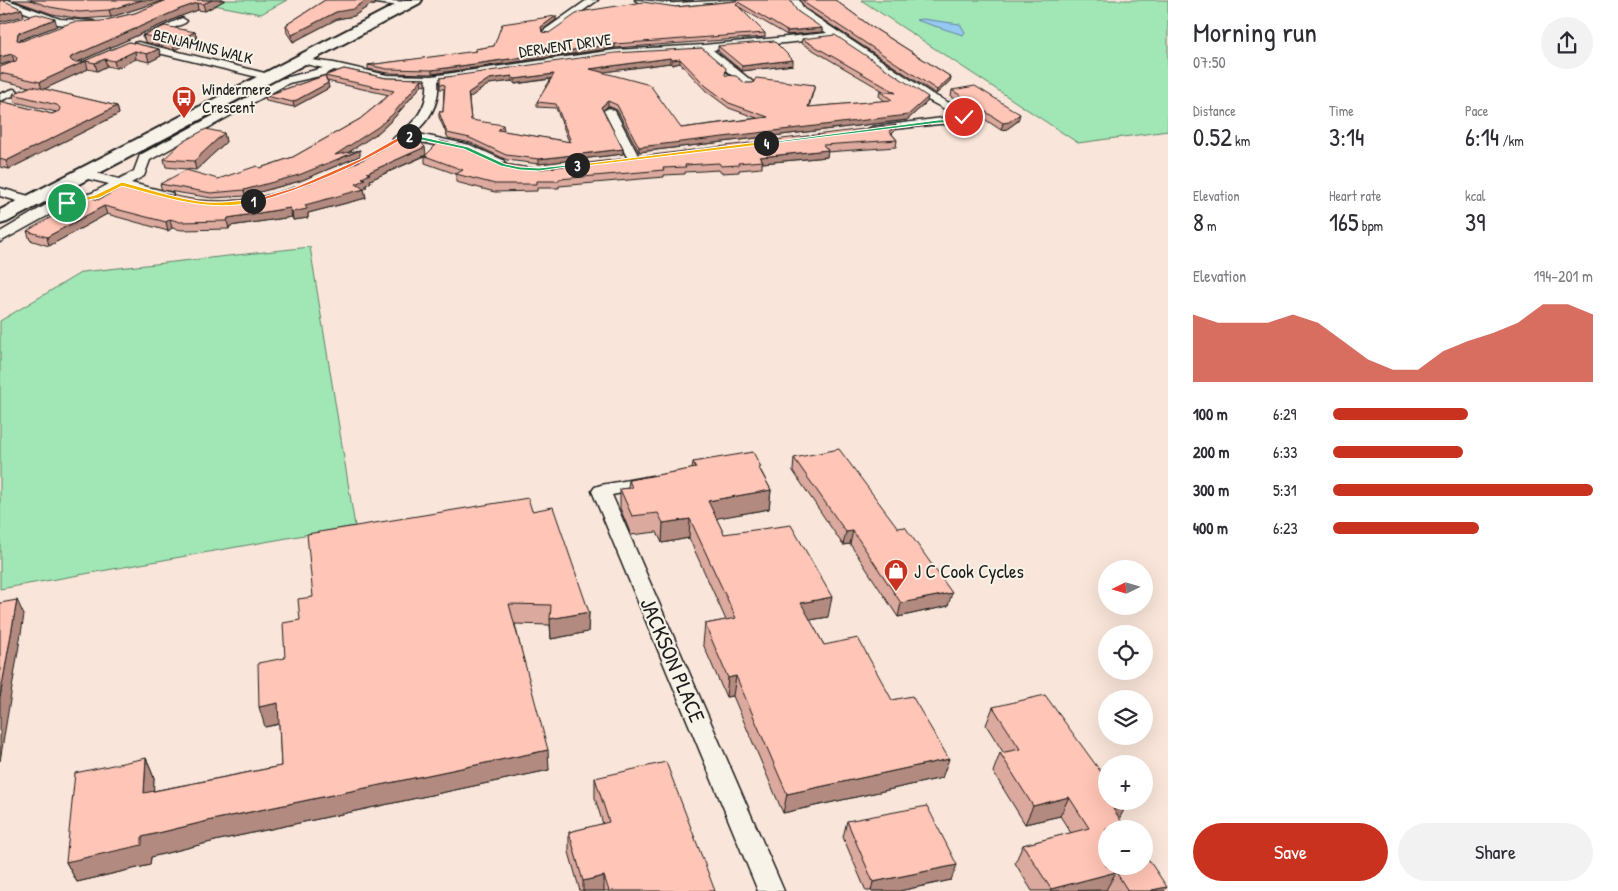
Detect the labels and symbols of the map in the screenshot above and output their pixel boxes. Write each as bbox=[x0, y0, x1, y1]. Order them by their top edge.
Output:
street label: BENJAMINS WALK bbox=[151, 23, 256, 69]
street label: DERWENT DRIVE bbox=[517, 28, 613, 62]
place label: Windermere Crescent bbox=[202, 78, 272, 118]
bus stop icon: Windermere Crescent bbox=[171, 85, 197, 119]
pin bbox=[943, 96, 985, 138]
pin: 2 bbox=[396, 124, 422, 148]
pin: 4 bbox=[754, 130, 778, 156]
pin: 3 bbox=[564, 152, 590, 178]
pin bbox=[46, 182, 88, 224]
pin: 1 bbox=[240, 188, 266, 214]
shop icon: J C Cook Cycles bbox=[883, 558, 909, 592]
place label: J C Cook Cycles bbox=[914, 558, 1024, 584]
north arrow bbox=[1098, 560, 1152, 615]
street label: JACKSON PLACE bbox=[633, 593, 713, 727]

